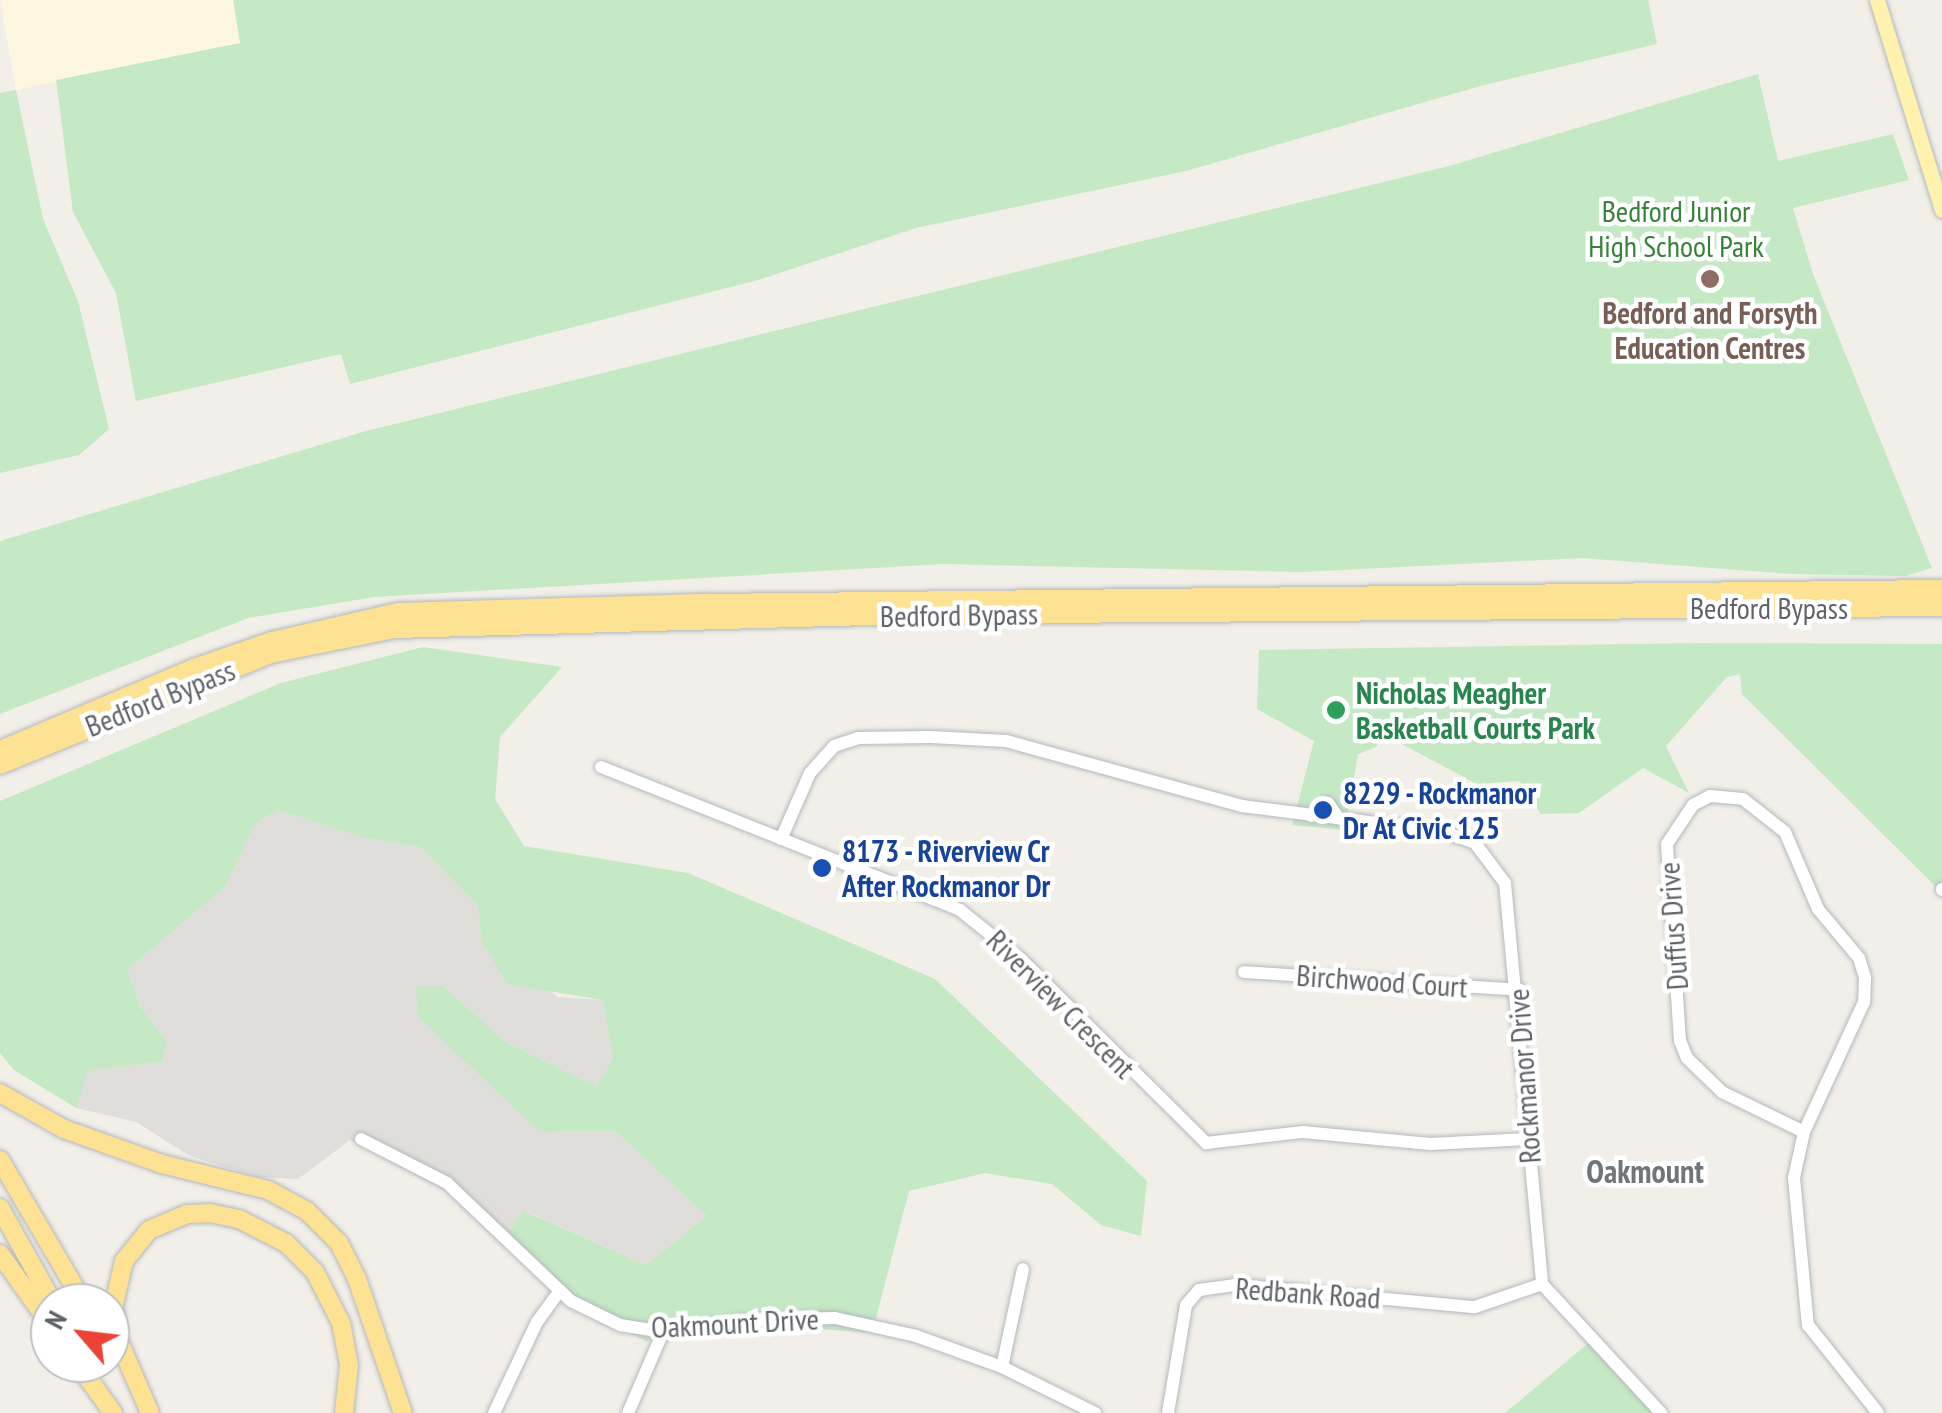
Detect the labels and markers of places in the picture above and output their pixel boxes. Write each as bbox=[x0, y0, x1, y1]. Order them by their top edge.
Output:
marker: Bedford and Forsyth Education Centres bbox=[1699, 268, 1721, 290]
place label: Bedford and Forsyth Education Centres bbox=[1603, 295, 1817, 366]
place label: Nicholas Meagher Basketball Courts Park bbox=[1356, 675, 1595, 746]
marker: Nicholas Meagher Basketball Courts Park bbox=[1325, 699, 1347, 721]
place label: 8229 - Rockmanor Dr At Civic 125 bbox=[1343, 775, 1540, 846]
marker: 8229 - Rockmanor Dr At Civic 125 bbox=[1312, 799, 1334, 821]
place label: 8173 - Riverview Cr After Rockmanor Dr bbox=[842, 833, 1054, 904]
marker: 8173 - Riverview Cr After Rockmanor Dr bbox=[811, 857, 833, 879]

